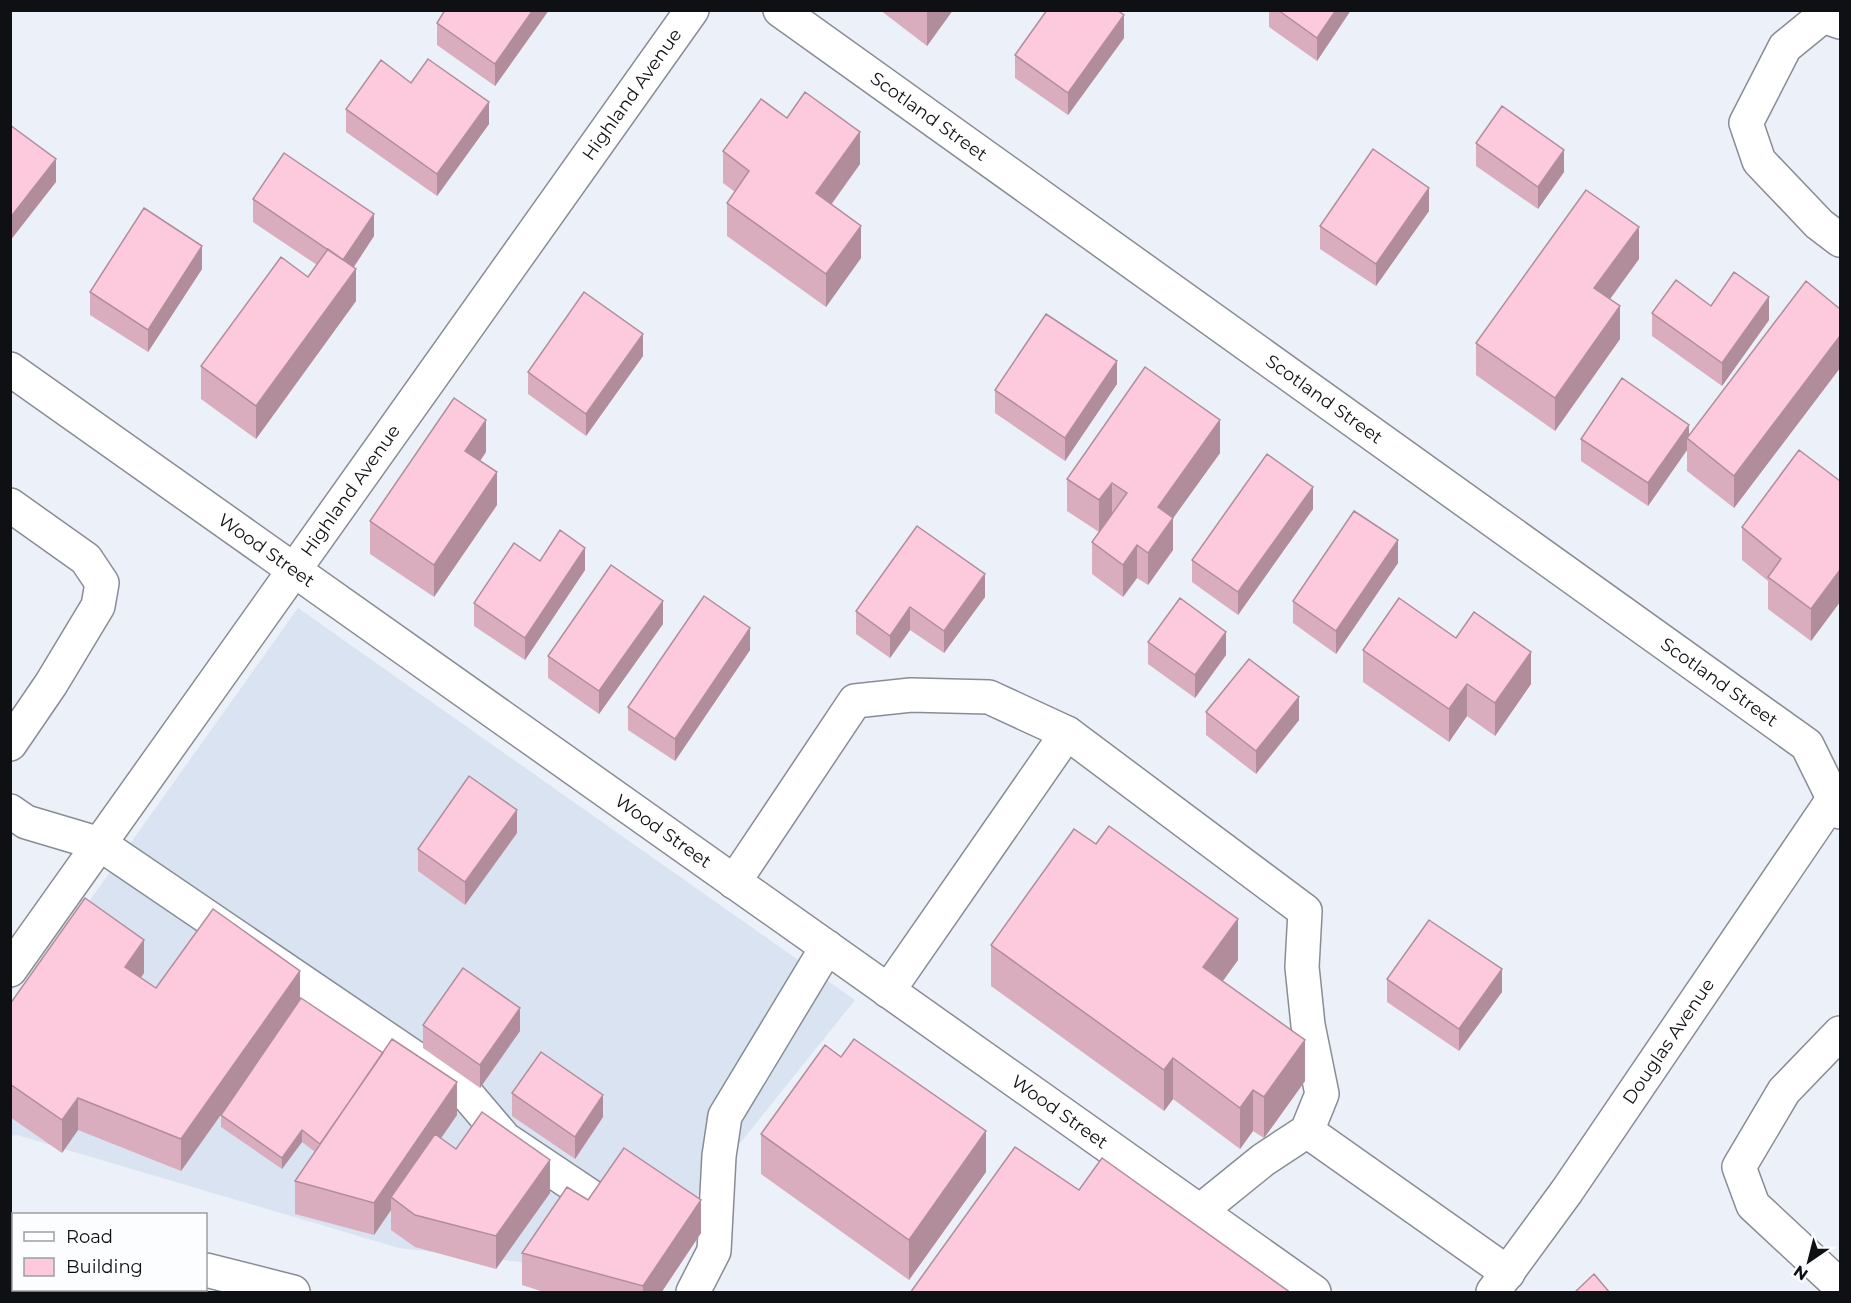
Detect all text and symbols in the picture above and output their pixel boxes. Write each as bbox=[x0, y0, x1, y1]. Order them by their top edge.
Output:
street label: Highland Avenue bbox=[578, 24, 686, 165]
street label: Scotland Street bbox=[866, 67, 992, 166]
street label: Scotland Street bbox=[1261, 350, 1387, 449]
street label: Highland Avenue bbox=[296, 420, 405, 561]
street label: Wood Street bbox=[214, 509, 319, 592]
street label: Scotland Street bbox=[1656, 633, 1782, 732]
street label: Wood Street bbox=[611, 790, 715, 873]
street label: Douglas Avenue bbox=[1618, 974, 1719, 1109]
street label: Wood Street bbox=[1007, 1070, 1112, 1154]
legend bbox=[12, 1213, 207, 1291]
text: Road bbox=[66, 1226, 113, 1248]
north arrow bbox=[1779, 1231, 1839, 1291]
text: Building bbox=[66, 1256, 143, 1278]
text: N bbox=[1790, 1261, 1811, 1284]

